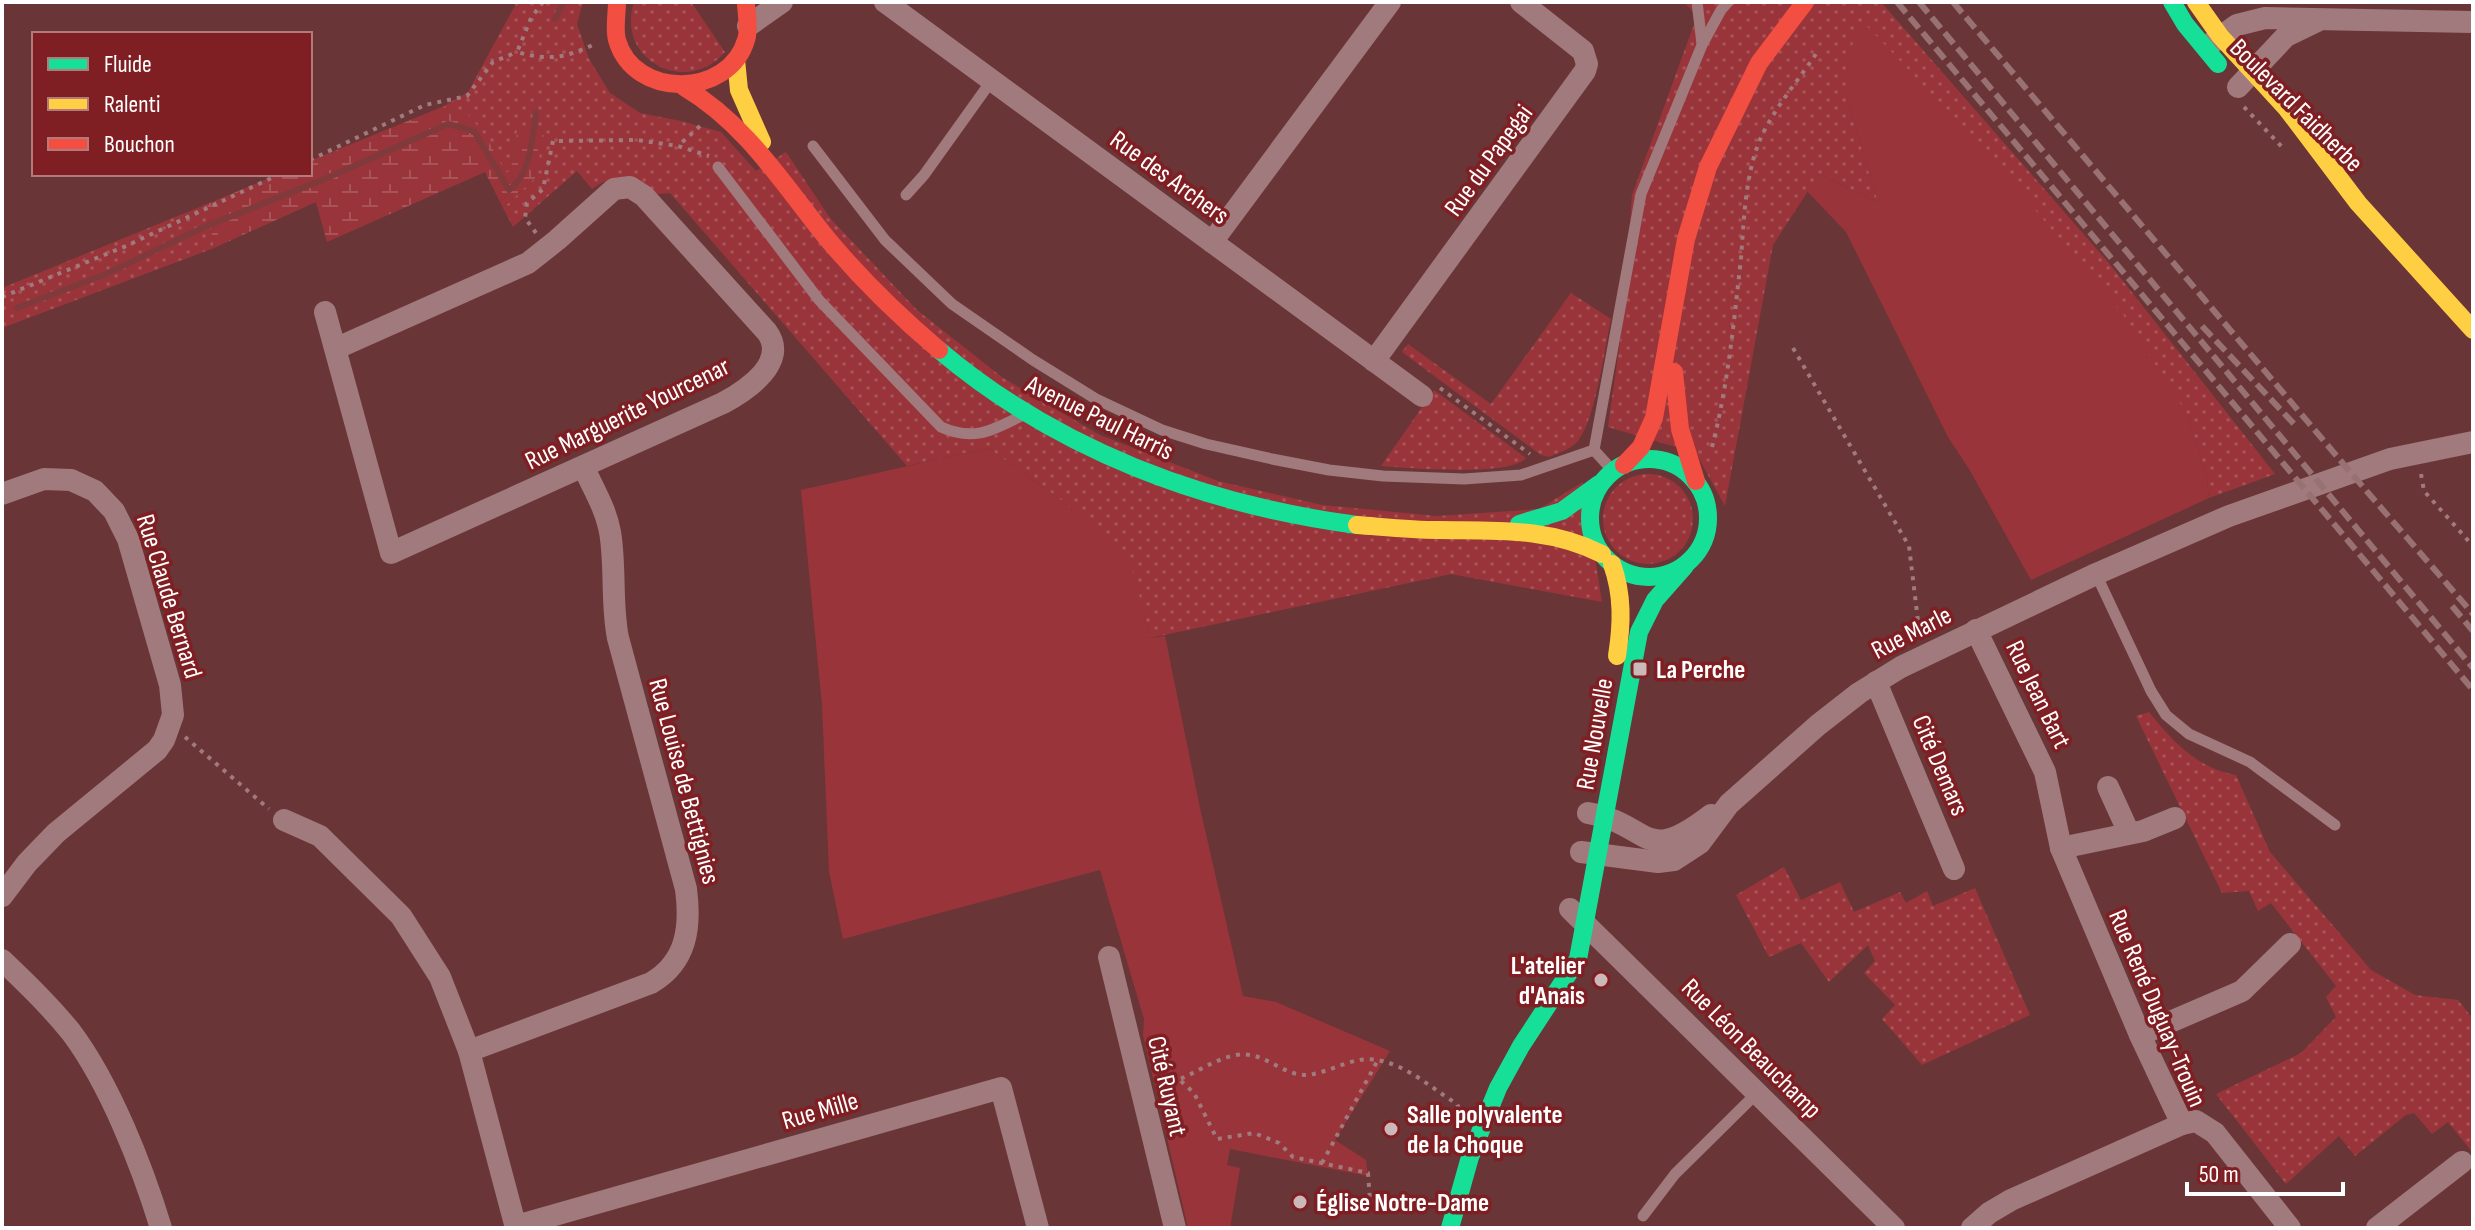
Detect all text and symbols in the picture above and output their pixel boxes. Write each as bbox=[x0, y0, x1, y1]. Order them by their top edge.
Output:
legend bbox=[32, 32, 312, 176]
street label: Boulevard Faidherbe bbox=[2223, 33, 2369, 179]
text: Fluide bbox=[104, 50, 152, 79]
text: Ralenti bbox=[104, 90, 160, 119]
street label: Rue du Papegai bbox=[1438, 99, 1540, 223]
street label: Rue des Archers bbox=[1104, 125, 1235, 232]
text: Bouchon bbox=[104, 130, 175, 159]
street label: Rue Marguerite Yourcenar bbox=[520, 351, 735, 477]
street label: Avenue Paul Harris bbox=[1020, 369, 1178, 467]
street label: Rue Claude Bernard bbox=[129, 511, 208, 682]
street label: Rue Marle bbox=[1866, 600, 1957, 667]
street label: Rue Jean Bart bbox=[1998, 636, 2077, 754]
place label: La Perche bbox=[1656, 655, 1745, 686]
marker: La Perche bbox=[1631, 660, 1649, 678]
street label: Rue Louise de Bettignies bbox=[641, 675, 726, 887]
street label: Rue Nouvelle bbox=[1570, 676, 1621, 793]
street label: Cité Demars bbox=[1905, 711, 1975, 820]
street label: Rue René Duguay-Trouin bbox=[2101, 905, 2212, 1112]
place label: L'atelier d'Anais bbox=[1511, 951, 1585, 1012]
marker: L'atelier d'Anais bbox=[1592, 971, 1610, 989]
street label: Rue Léon Beauchamp bbox=[1674, 973, 1827, 1126]
street label: Cité Ruyant bbox=[1140, 1033, 1193, 1139]
street label: Rue Mille bbox=[779, 1086, 862, 1137]
place label: Salle polyvalente de la Choque bbox=[1407, 1100, 1563, 1161]
marker: Salle polyvalente de la Choque bbox=[1382, 1120, 1400, 1138]
scale bar bbox=[2187, 1146, 2343, 1196]
text: 50 m bbox=[2199, 1160, 2239, 1189]
place label: Église Notre-Dame bbox=[1316, 1188, 1489, 1219]
marker: Église Notre-Dame bbox=[1291, 1193, 1309, 1211]

